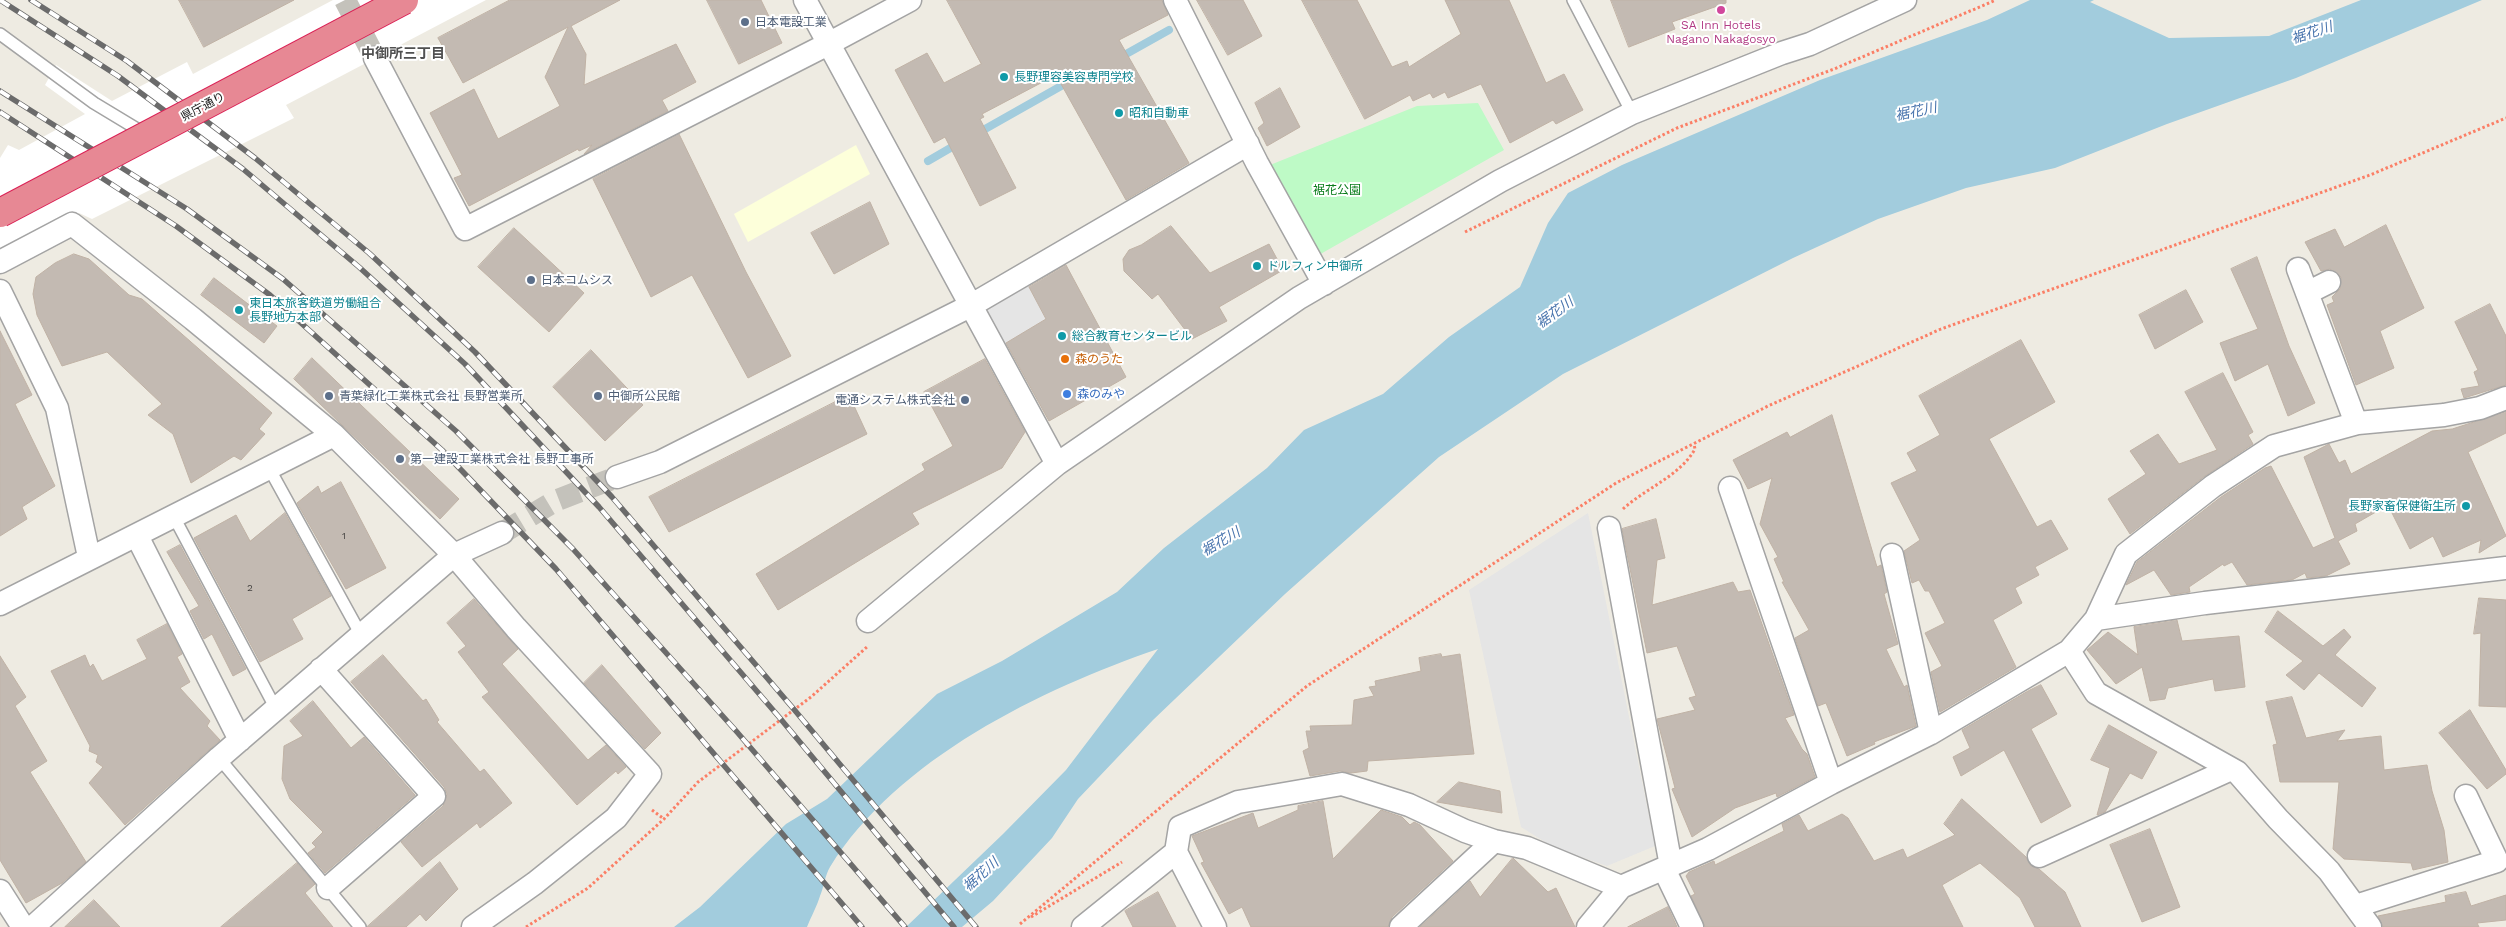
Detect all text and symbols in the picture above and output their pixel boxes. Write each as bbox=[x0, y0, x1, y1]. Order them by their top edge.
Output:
marker: SA Inn Hotels Nagano Nakagosyo bbox=[1715, 4, 1727, 16]
place label: 日本電設工業 bbox=[755, 15, 827, 29]
marker: 日本電設工業 bbox=[739, 16, 751, 28]
place label: SA Inn Hotels Nagano Nakagosyo bbox=[1666, 18, 1776, 46]
water label: 裾花川 bbox=[2289, 19, 2335, 47]
district label: 中御所三丁目 bbox=[361, 46, 445, 62]
place label: 長野理容美容専門学校 bbox=[1014, 70, 1134, 84]
marker: 長野理容美容専門学校 bbox=[998, 71, 1010, 83]
street label: 県庁通り bbox=[178, 89, 228, 125]
water label: 裾花川 bbox=[1894, 99, 1938, 125]
place label: 昭和自動車 bbox=[1129, 106, 1189, 120]
marker: 昭和自動車 bbox=[1113, 107, 1125, 119]
park label: 裾花公園 bbox=[1313, 183, 1361, 197]
place label: ドルフィン中御所 bbox=[1267, 259, 1363, 273]
marker: ドルフィン中御所 bbox=[1251, 260, 1263, 272]
place label: 日本コムシス bbox=[541, 273, 613, 287]
marker: 日本コムシス bbox=[525, 274, 537, 286]
water label: 裾花川 bbox=[1533, 294, 1577, 332]
place label: 東日本旅客鉄道労働組合 長野地方本部 bbox=[249, 296, 381, 324]
marker: 東日本旅客鉄道労働組合 長野地方本部 bbox=[233, 304, 245, 316]
place label: 総合教育センタービル bbox=[1072, 329, 1192, 343]
marker: 総合教育センタービル bbox=[1056, 330, 1068, 342]
place label: 森のうた bbox=[1075, 352, 1123, 366]
marker: 森のうた bbox=[1059, 353, 1071, 365]
place label: 森のみや bbox=[1077, 387, 1125, 401]
marker: 森のみや bbox=[1061, 388, 1073, 400]
place label: 青葉緑化工業株式会社 長野営業所 bbox=[339, 389, 523, 403]
place label: 中御所公民館 bbox=[608, 389, 680, 403]
marker: 青葉緑化工業株式会社 長野営業所 bbox=[323, 390, 335, 402]
marker: 中御所公民館 bbox=[592, 390, 604, 402]
place label: 電通システム株式会社 bbox=[835, 393, 955, 407]
marker: 電通システム株式会社 bbox=[959, 394, 971, 406]
place label: 第一建設工業株式会社 長野工事所 bbox=[410, 452, 594, 466]
marker: 第一建設工業株式会社 長野工事所 bbox=[394, 453, 406, 465]
place label: 長野家畜保健衛生所 bbox=[2348, 499, 2456, 513]
marker: 長野家畜保健衛生所 bbox=[2460, 500, 2472, 512]
water label: 裾花川 bbox=[1199, 524, 1243, 560]
house number: 1 bbox=[342, 530, 346, 542]
house number: 2 bbox=[247, 582, 253, 594]
water label: 裾花川 bbox=[960, 855, 1002, 895]

